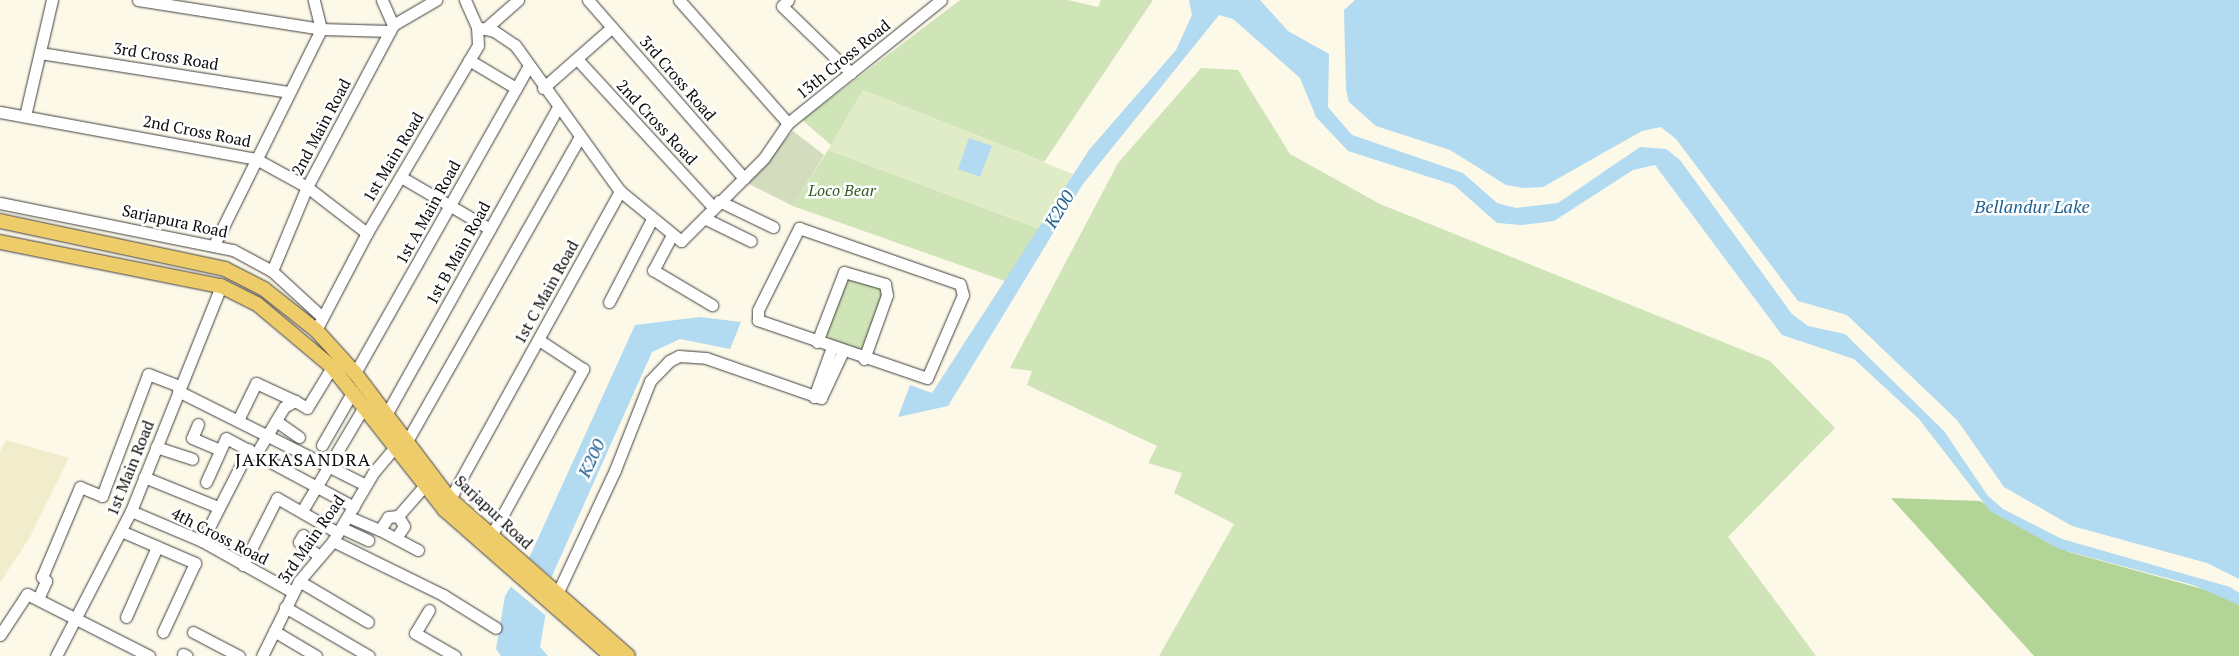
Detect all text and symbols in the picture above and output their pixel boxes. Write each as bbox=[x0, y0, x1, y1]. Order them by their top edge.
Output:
street label: 13th Cross Road bbox=[792, 15, 894, 103]
street label: 3rd Cross Road bbox=[636, 32, 720, 124]
street label: 3rd Cross Road bbox=[112, 38, 220, 74]
street label: 2nd Main Road bbox=[287, 75, 355, 179]
street label: 2nd Cross Road bbox=[613, 75, 701, 169]
street label: 1st Main Road bbox=[359, 109, 427, 205]
street label: 2nd Cross Road bbox=[141, 111, 253, 151]
street label: 1st A Main Road bbox=[391, 157, 465, 267]
park label: Loco Bear bbox=[808, 180, 876, 200]
water label: K200 bbox=[1040, 186, 1078, 232]
water label: Bellandur Lake bbox=[1974, 195, 2090, 217]
street label: 1st B Main Road bbox=[422, 198, 494, 308]
street label: Sarjapura Road bbox=[120, 200, 230, 242]
street label: 1st C Main Road bbox=[510, 237, 582, 347]
street label: 1st Main Road bbox=[102, 418, 158, 518]
water label: K200 bbox=[573, 435, 609, 481]
district label: JAKKASANDRA bbox=[234, 448, 372, 470]
street label: Sarjapur Road bbox=[451, 471, 537, 553]
street label: 3rd Main Road bbox=[274, 491, 348, 587]
street label: 4th Cross Road bbox=[168, 503, 272, 569]

